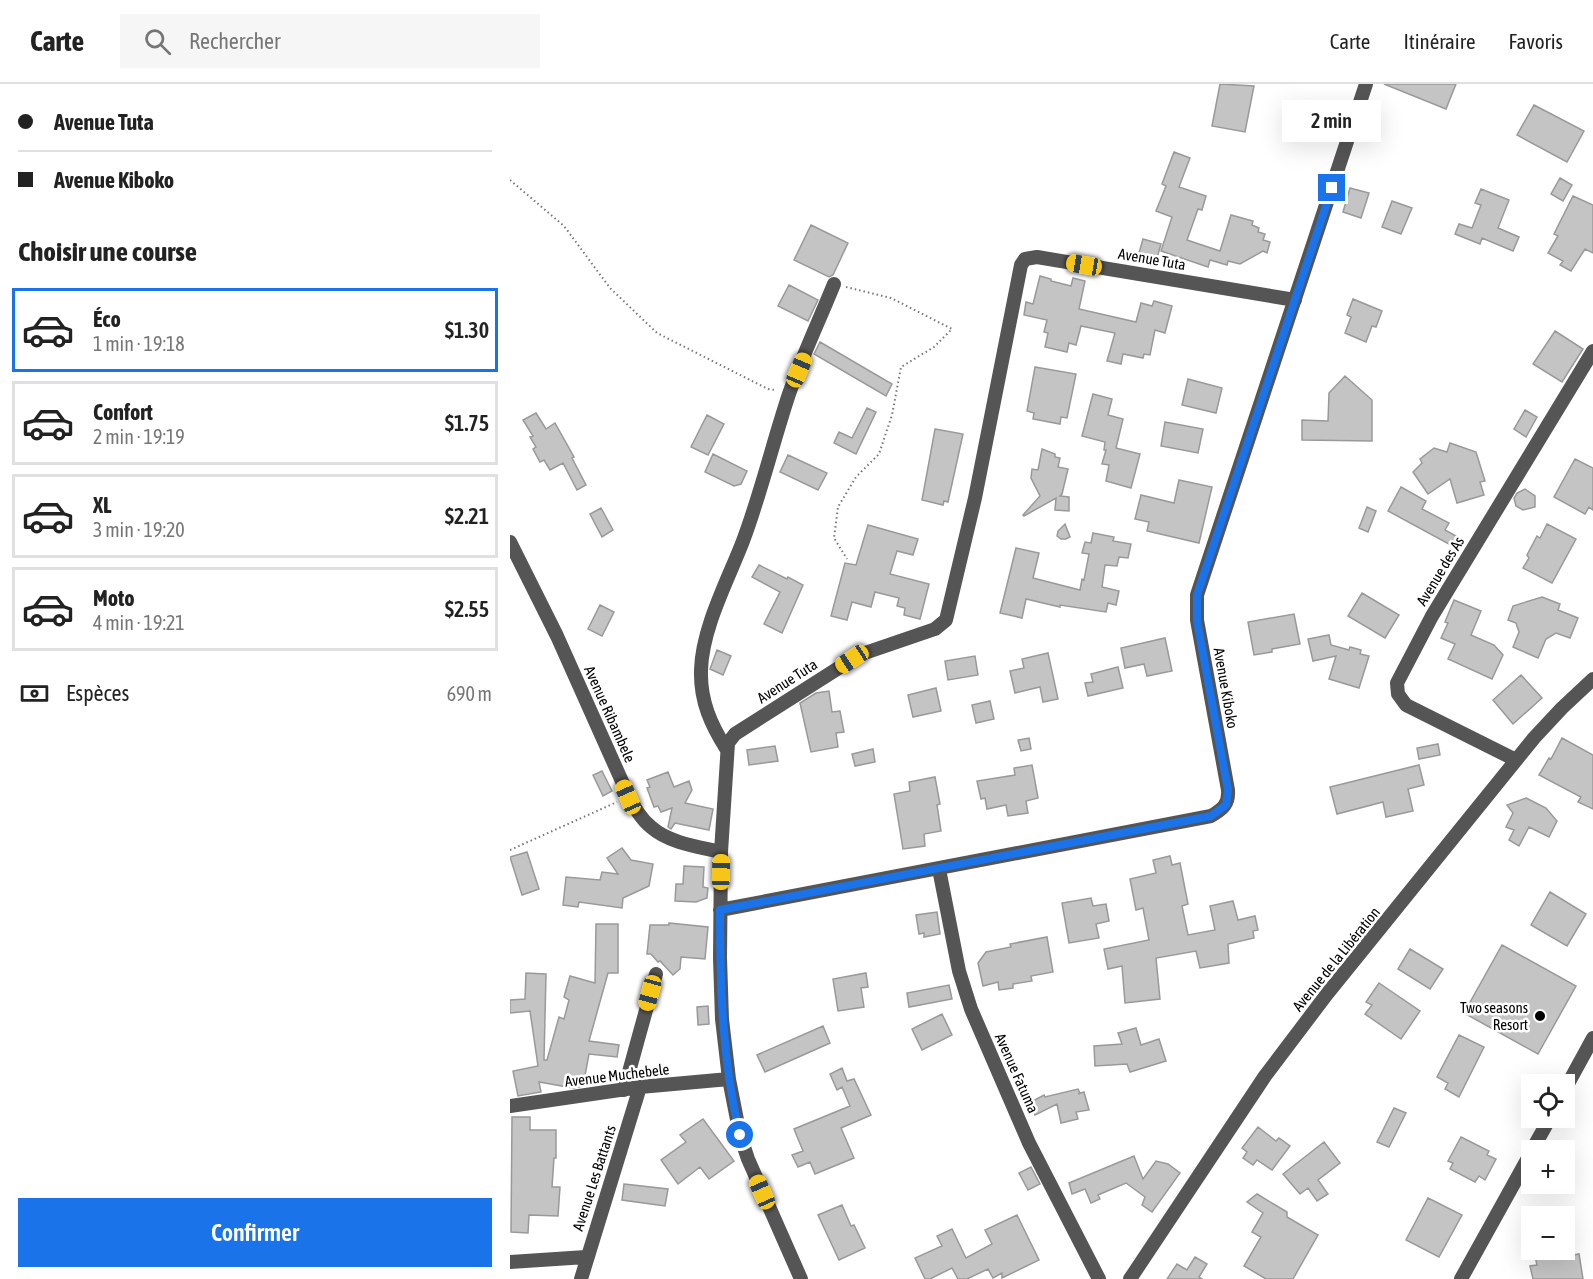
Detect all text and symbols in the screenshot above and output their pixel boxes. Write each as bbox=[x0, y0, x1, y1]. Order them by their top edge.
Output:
search box bbox=[120, 14, 540, 68]
text: Carte bbox=[30, 25, 84, 57]
icon: search bbox=[141, 25, 174, 58]
text: Rechercher bbox=[189, 28, 281, 54]
text: Carte bbox=[1330, 29, 1370, 53]
text: Itinéraire bbox=[1403, 29, 1475, 53]
text: Favoris bbox=[1508, 29, 1563, 53]
callout: 2 min bbox=[1282, 101, 1382, 143]
text: Avenue Tuta bbox=[54, 109, 154, 135]
text: 2 min bbox=[1311, 109, 1352, 132]
text: Avenue Kiboko bbox=[54, 167, 174, 193]
route end bbox=[1318, 174, 1345, 201]
text: Choisir une course bbox=[18, 236, 197, 267]
street label: Avenue Tuta bbox=[1117, 245, 1187, 273]
car bbox=[1065, 253, 1103, 277]
icon: car bbox=[21, 303, 75, 357]
text: Éco bbox=[93, 306, 121, 332]
text: $1.30 bbox=[445, 317, 489, 343]
text: 1 min · 19:18 bbox=[93, 332, 185, 355]
car bbox=[784, 350, 814, 390]
icon: car bbox=[21, 396, 75, 450]
text: Confort bbox=[93, 399, 153, 425]
text: $1.75 bbox=[445, 410, 489, 436]
text: 2 min · 19:19 bbox=[93, 425, 185, 448]
icon: car bbox=[21, 489, 75, 543]
text: XL bbox=[93, 492, 111, 518]
text: $2.21 bbox=[445, 503, 489, 529]
text: 3 min · 19:20 bbox=[93, 518, 185, 541]
street label: Avenue des As bbox=[1413, 533, 1467, 609]
icon: car bbox=[21, 582, 75, 636]
text: Moto bbox=[93, 585, 135, 611]
text: $2.55 bbox=[445, 596, 489, 622]
text: 4 min · 19:21 bbox=[93, 611, 185, 634]
car bbox=[832, 642, 872, 676]
street label: Avenue Kiboko bbox=[1211, 646, 1241, 730]
street label: Avenue Tuta bbox=[754, 655, 820, 707]
street label: Avenue Ribambele bbox=[581, 663, 639, 765]
icon: cash bbox=[18, 677, 51, 710]
text: Espèces bbox=[66, 680, 129, 706]
text: 690 m bbox=[447, 682, 492, 705]
car bbox=[612, 777, 644, 817]
car bbox=[712, 854, 730, 890]
street label: Avenue de la Libération bbox=[1289, 904, 1383, 1014]
car bbox=[637, 973, 663, 1013]
place label: Two seasons Resort bbox=[1460, 999, 1528, 1033]
marker: Two seasons Resort bbox=[1533, 1009, 1547, 1023]
street label: Avenue Fatuma bbox=[992, 1030, 1042, 1116]
street label: Avenue Muchebele bbox=[564, 1060, 670, 1090]
map controls bbox=[1521, 1074, 1575, 1260]
button: locate bbox=[1521, 1074, 1575, 1128]
route start bbox=[726, 1121, 753, 1148]
street label: Avenue Les Battants bbox=[569, 1123, 619, 1233]
button: + bbox=[1521, 1140, 1575, 1194]
car bbox=[746, 1172, 778, 1212]
button: Confirmer bbox=[18, 1198, 492, 1267]
button: − bbox=[1521, 1206, 1575, 1260]

